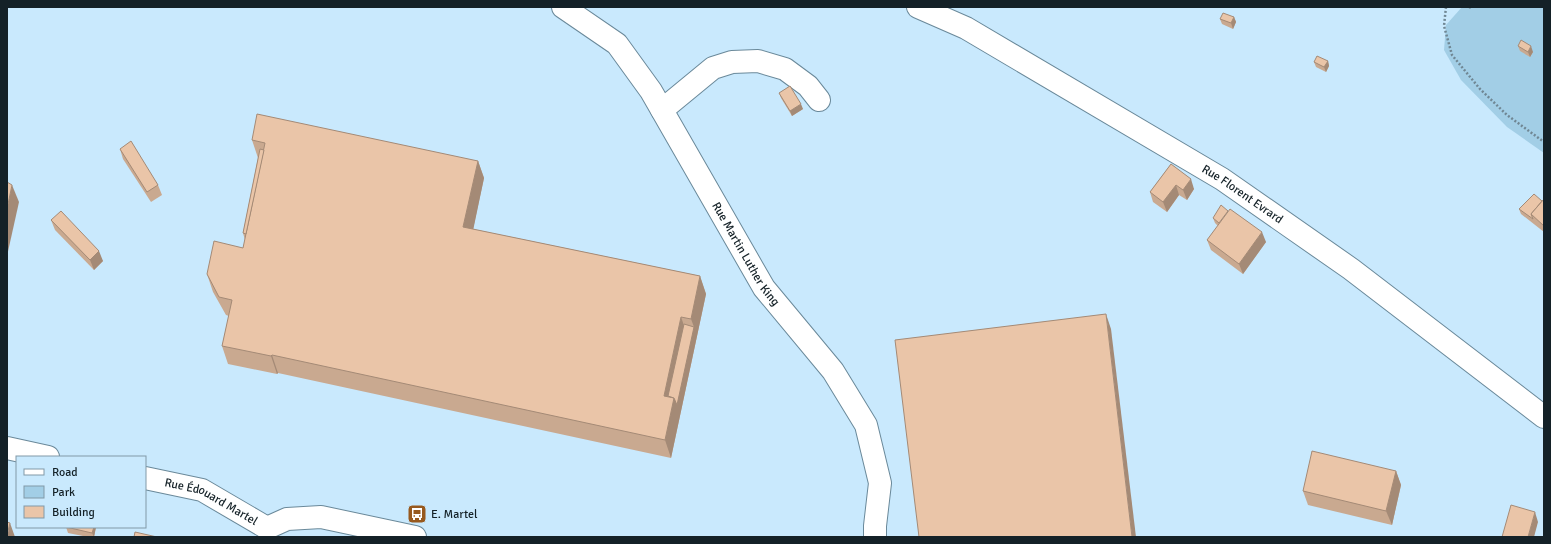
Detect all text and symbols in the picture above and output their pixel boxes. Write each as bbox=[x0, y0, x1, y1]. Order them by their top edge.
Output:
street label: Rue Florent Evrard bbox=[1199, 162, 1286, 227]
street label: Rue Martin Luther King bbox=[708, 199, 783, 309]
legend bbox=[16, 456, 146, 528]
text: Road bbox=[52, 465, 78, 480]
street label: Rue Édouard Martel bbox=[163, 475, 261, 529]
text: Park bbox=[52, 485, 75, 500]
bus stop icon: E. Martel bbox=[406, 503, 428, 525]
text: Building bbox=[52, 505, 95, 520]
place label: E. Martel bbox=[431, 507, 478, 522]

